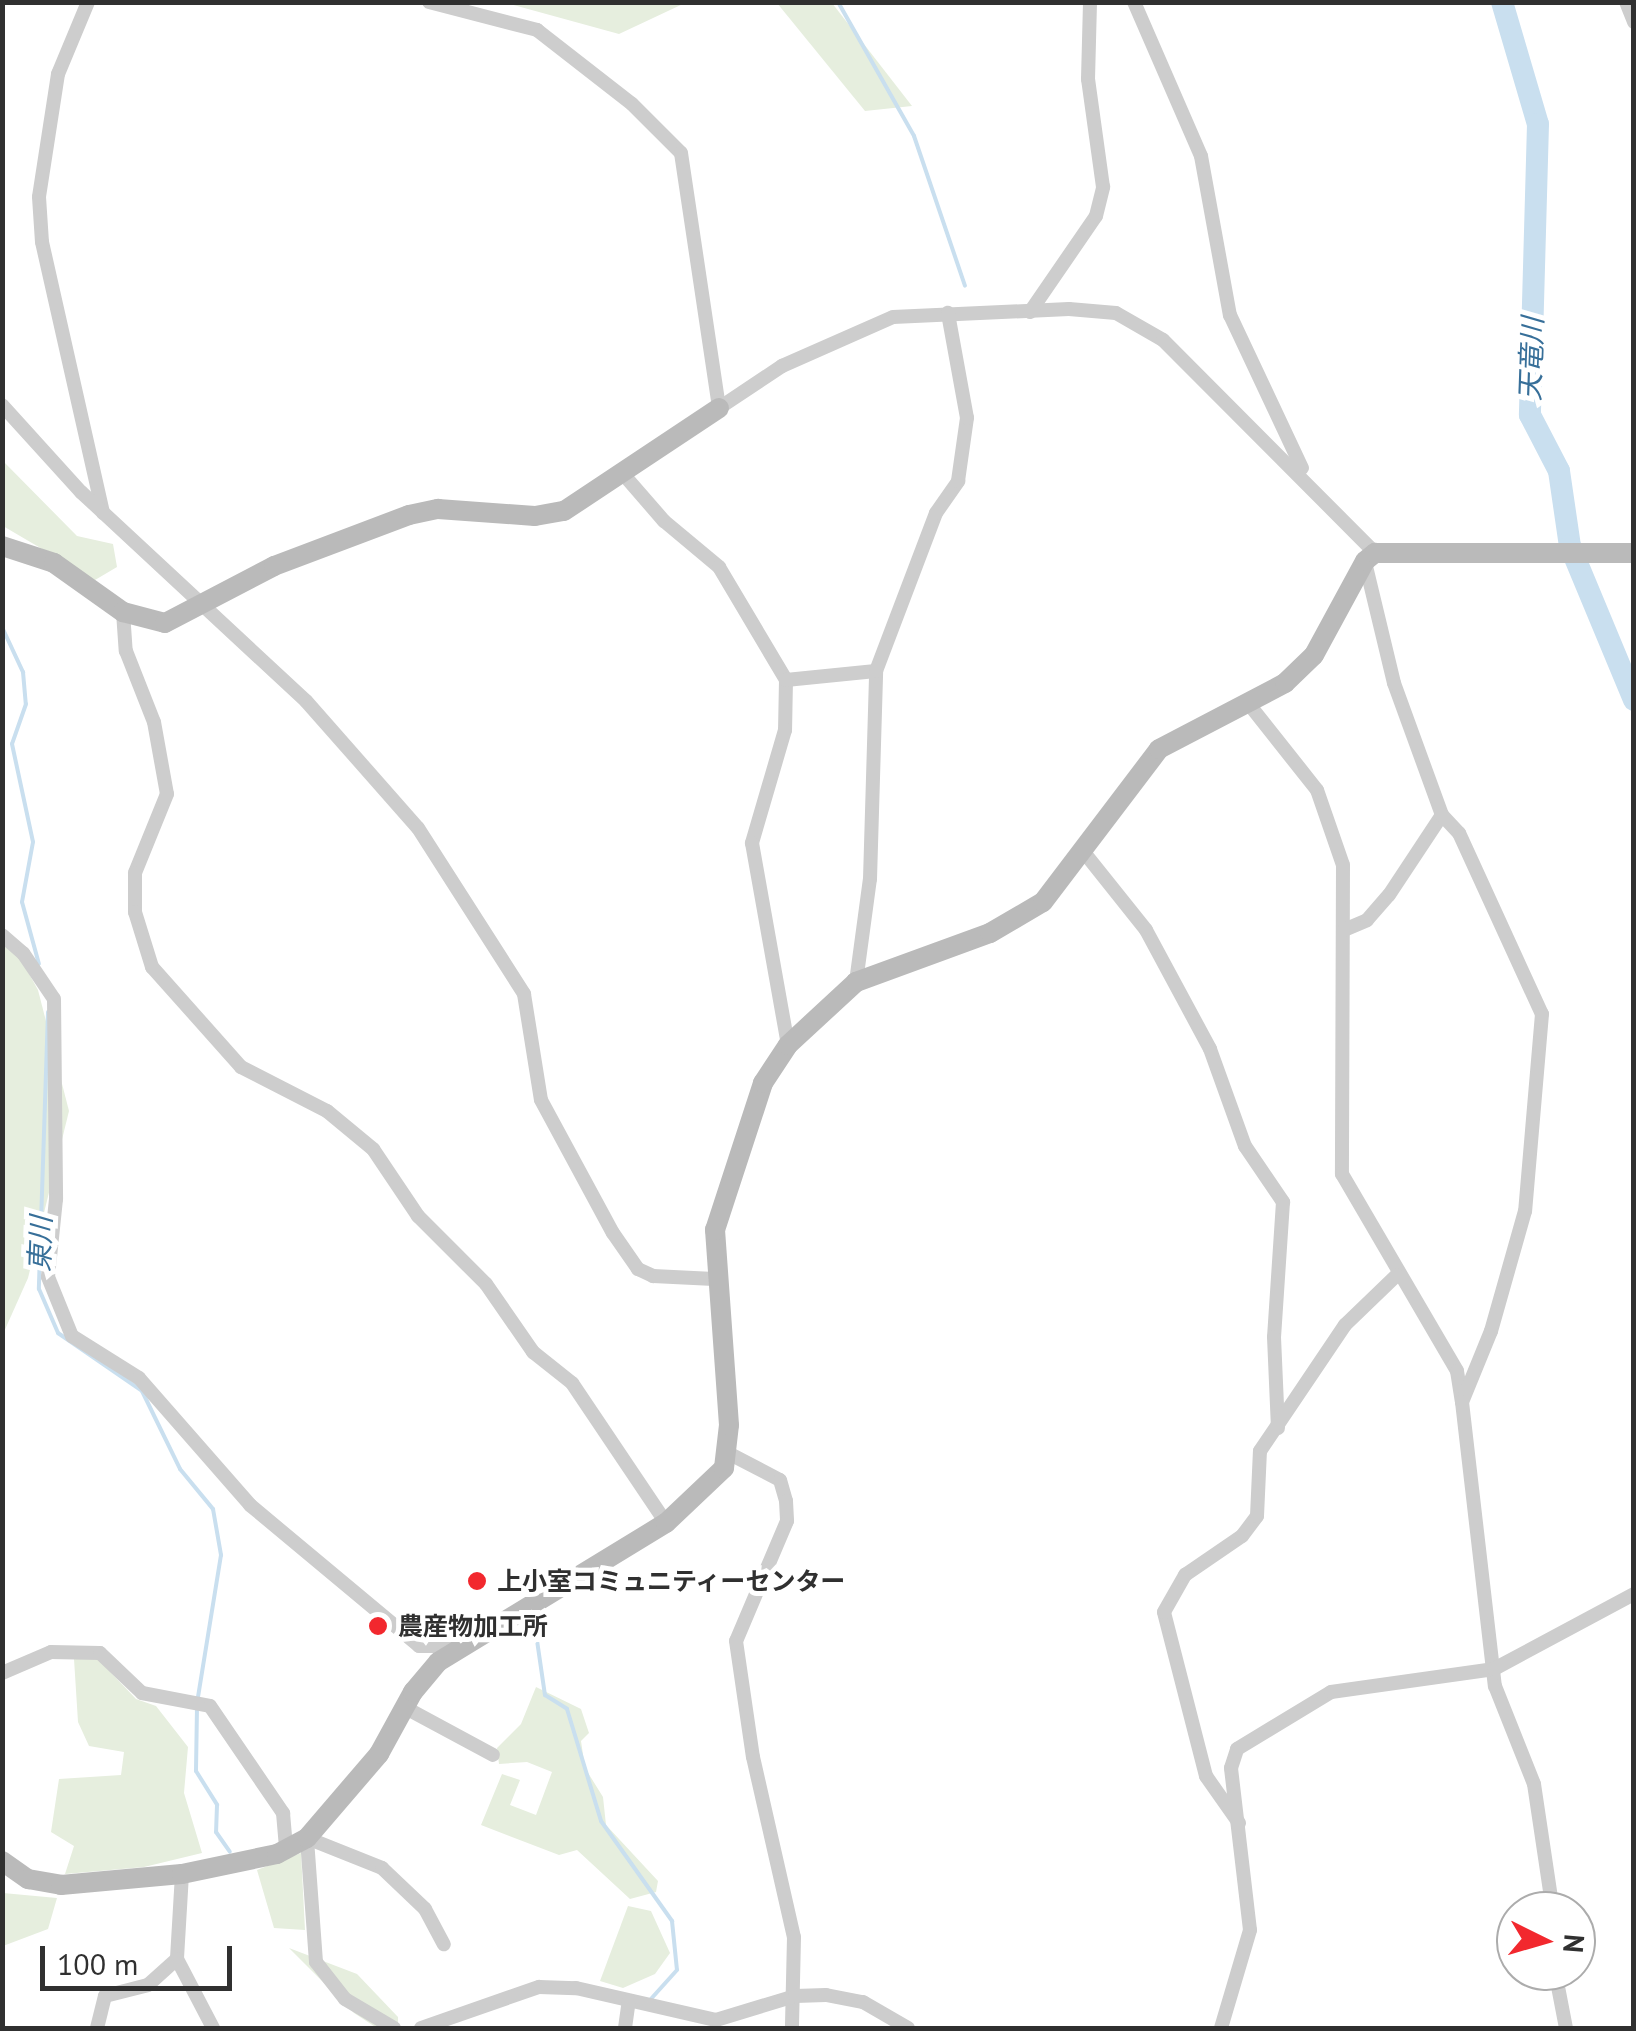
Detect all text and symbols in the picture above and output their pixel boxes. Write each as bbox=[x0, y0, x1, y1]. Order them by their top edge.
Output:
water label: 天竜川 bbox=[1513, 316, 1549, 402]
water label: 東川 bbox=[22, 1215, 58, 1273]
place label: 上小室コミュニティーセンター bbox=[497, 1566, 847, 1596]
marker: 上小室コミュニティーセンター bbox=[466, 1570, 488, 1592]
place label: 農産物加工所 bbox=[398, 1611, 548, 1641]
marker: 農産物加工所 bbox=[367, 1615, 389, 1637]
north arrow bbox=[1496, 1891, 1596, 1991]
scale bar bbox=[45, 1926, 238, 1988]
text: N bbox=[1555, 1933, 1594, 1954]
text: 100 m bbox=[57, 1944, 138, 1983]

